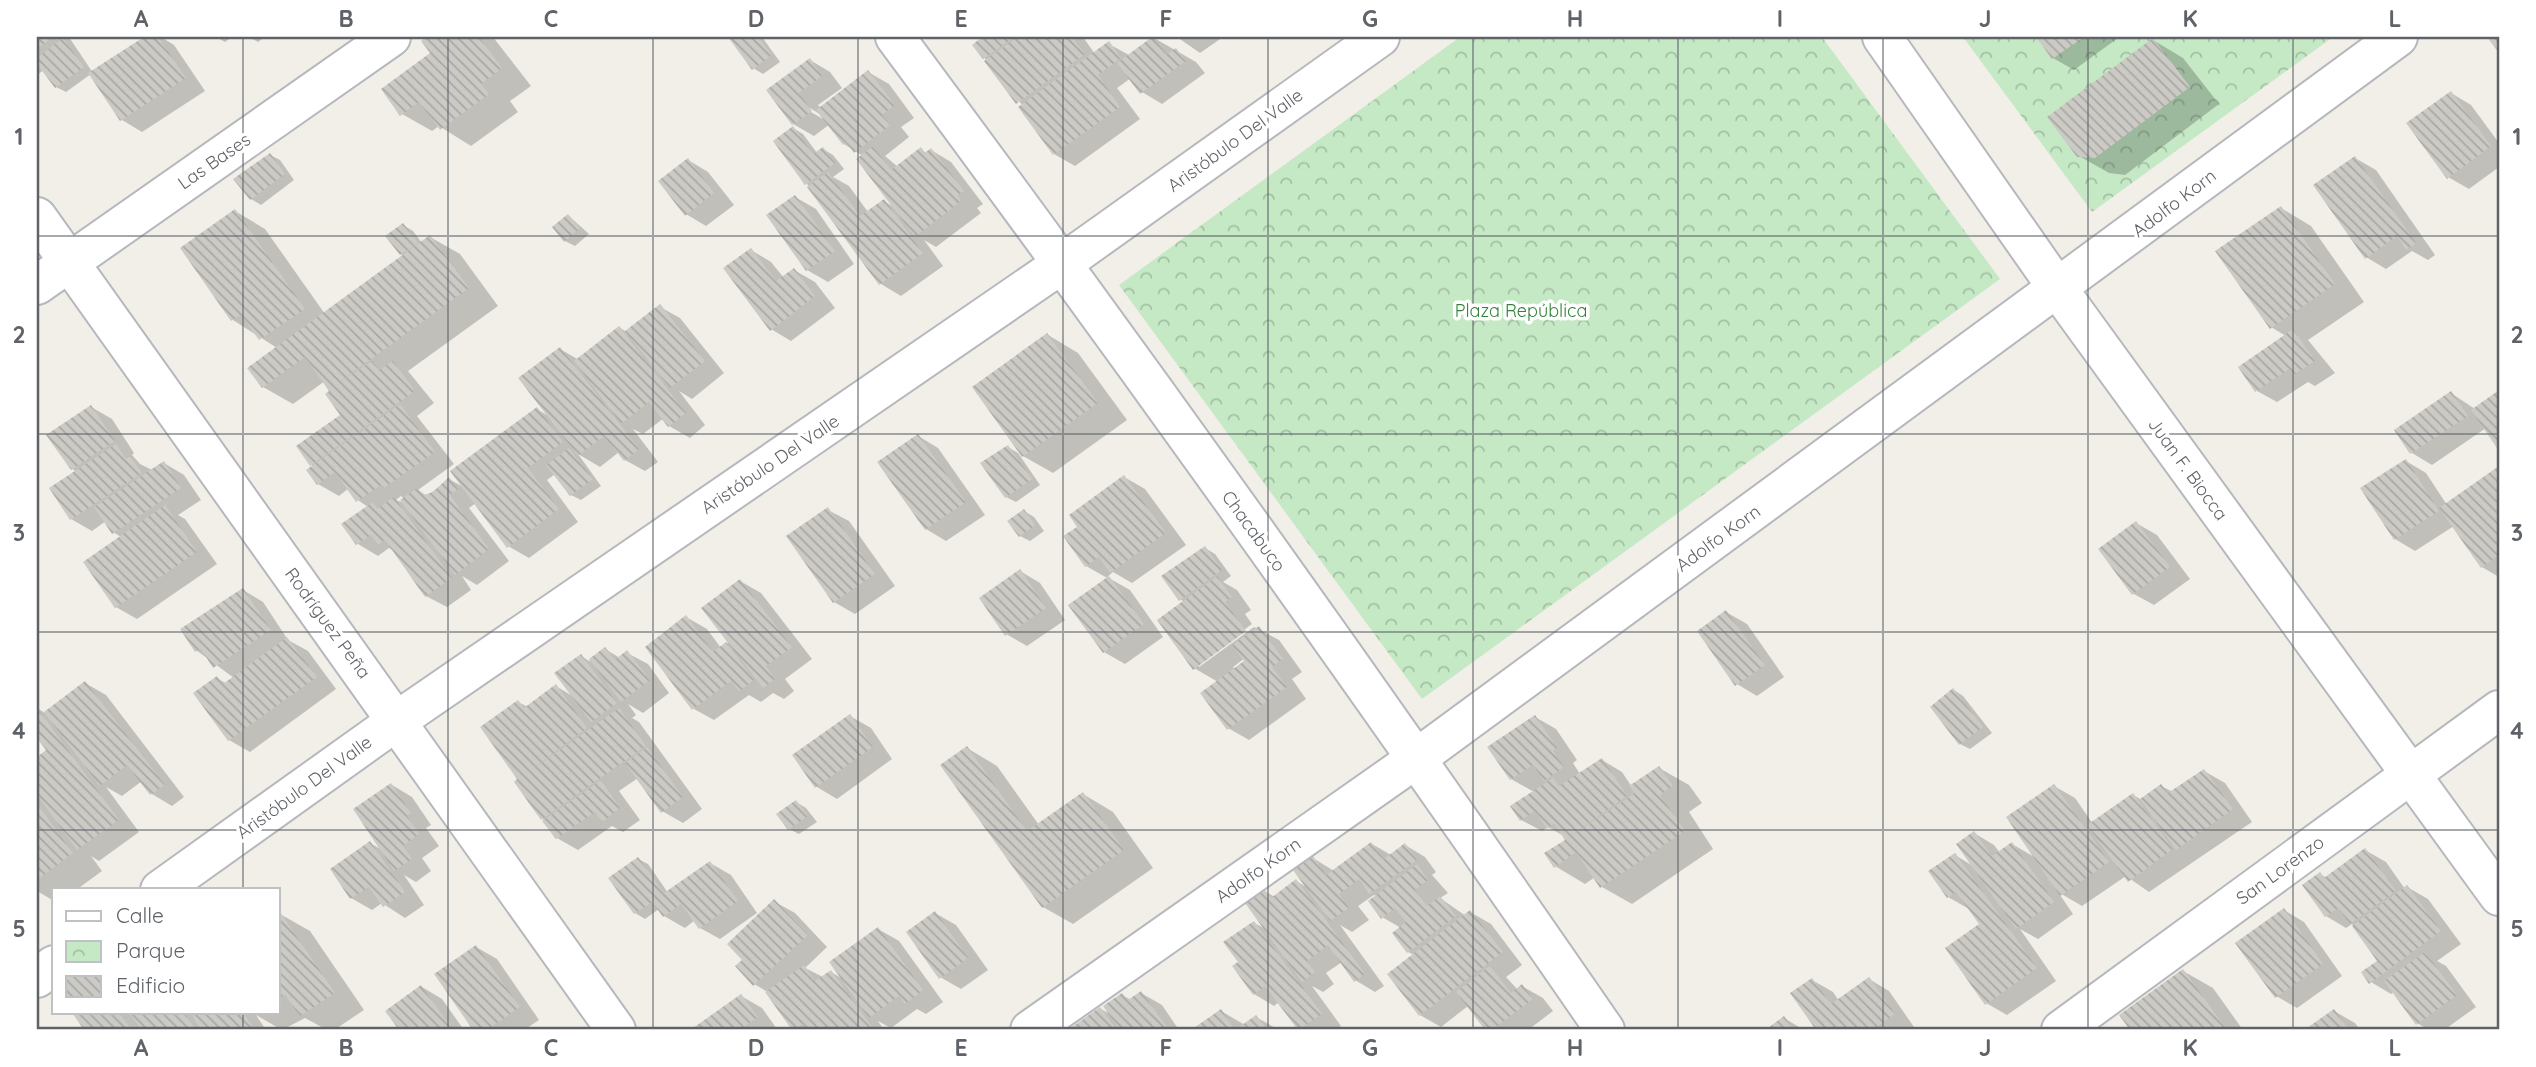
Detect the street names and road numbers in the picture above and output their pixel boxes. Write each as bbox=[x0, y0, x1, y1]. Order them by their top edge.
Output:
street label: Aristóbulo Del Valle bbox=[1163, 83, 1307, 197]
street label: Las Bases bbox=[173, 128, 255, 194]
street label: Adolfo Korn bbox=[2127, 164, 2221, 242]
street label: Aristóbulo Del Valle bbox=[696, 409, 844, 519]
street label: Juan F. Biocca bbox=[2143, 413, 2233, 525]
street label: Chacabuco bbox=[1217, 486, 1291, 576]
street label: Adolfo Korn bbox=[1671, 500, 1765, 576]
street label: Rodríguez Peña bbox=[280, 563, 376, 683]
street label: Aristóbulo Del Valle bbox=[232, 730, 376, 844]
street label: San Lorenzo bbox=[2231, 830, 2329, 910]
street label: Adolfo Korn bbox=[1211, 832, 1305, 908]

